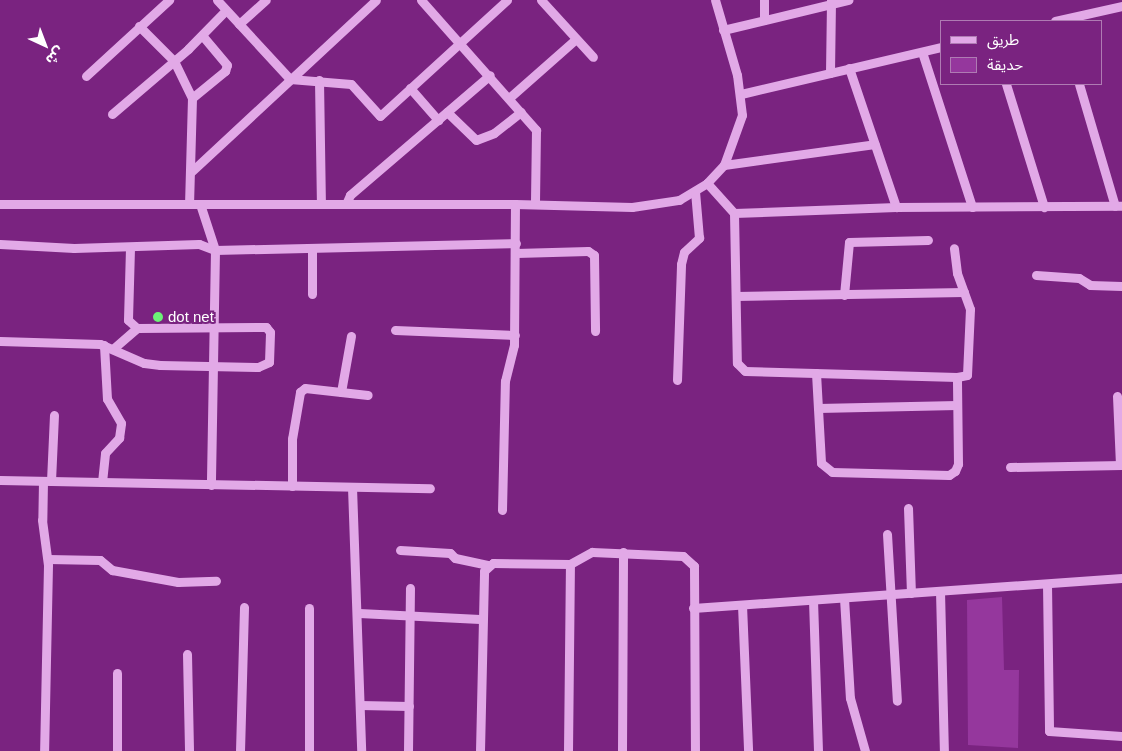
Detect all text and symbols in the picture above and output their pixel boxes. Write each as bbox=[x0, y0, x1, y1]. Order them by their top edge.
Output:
north arrow bbox=[20, 20, 70, 70]
legend bbox=[940, 20, 1102, 85]
text: طريق bbox=[987, 31, 1019, 48]
text: ش bbox=[43, 44, 68, 68]
text: حديقة bbox=[987, 56, 1023, 73]
place label: dot net bbox=[168, 308, 214, 326]
marker: dot net bbox=[152, 311, 164, 323]

